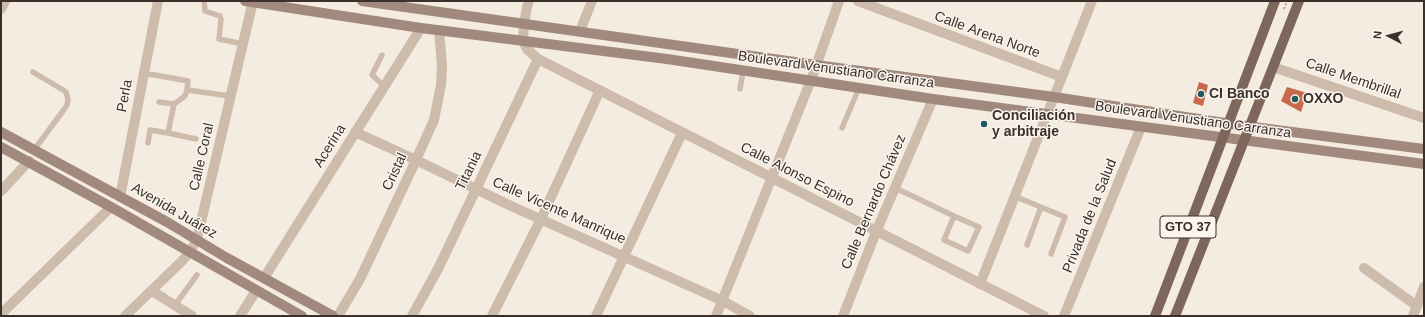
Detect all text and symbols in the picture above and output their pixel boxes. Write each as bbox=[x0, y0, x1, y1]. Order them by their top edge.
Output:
street label: Calle Arena Norte bbox=[932, 8, 1042, 62]
north arrow bbox=[1369, 16, 1409, 56]
text: N bbox=[1371, 30, 1383, 39]
street label: Boulevard Venustiano Carranza bbox=[737, 48, 935, 92]
street label: Calle Membrillal bbox=[1303, 55, 1403, 103]
street label: Perla bbox=[114, 78, 136, 114]
place label: CI Banco bbox=[1209, 86, 1270, 102]
marker: CI Banco bbox=[1196, 89, 1206, 99]
place label: OXXO bbox=[1303, 91, 1343, 107]
marker: OXXO bbox=[1290, 94, 1300, 104]
street label: Boulevard Venustiano Carranza bbox=[1094, 98, 1292, 142]
place label: Conciliación y arbitraje bbox=[992, 108, 1075, 140]
marker: Conciliación y arbitraje bbox=[979, 119, 989, 129]
street label: Calle Coral bbox=[186, 121, 218, 193]
street label: Acerina bbox=[310, 121, 350, 171]
street label: Calle Bernardo Chávez bbox=[838, 132, 910, 272]
street label: Calle Alonso Espino bbox=[737, 139, 857, 211]
street label: Titania bbox=[452, 149, 486, 193]
street label: Cristal bbox=[379, 150, 411, 194]
street label: Privada de la Salud bbox=[1059, 157, 1121, 275]
street label: Calle Vicente Manrique bbox=[490, 174, 628, 248]
street label: Avenida Juárez bbox=[128, 180, 220, 242]
road number: GTO 37 bbox=[1160, 216, 1216, 238]

